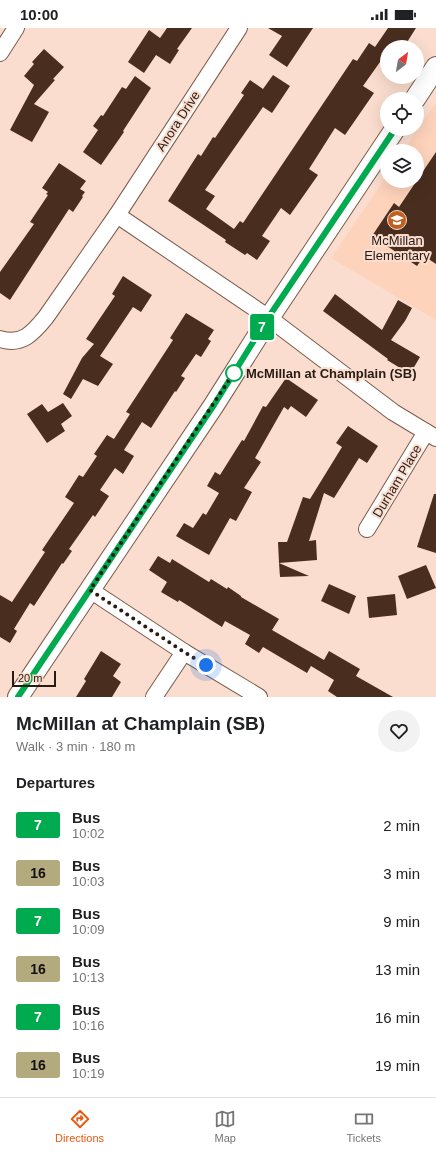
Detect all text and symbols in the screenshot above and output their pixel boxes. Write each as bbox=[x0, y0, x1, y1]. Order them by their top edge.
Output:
text: 10:00 bbox=[20, 6, 58, 23]
north arrow bbox=[380, 40, 424, 84]
map controls bbox=[380, 40, 424, 188]
street label: Anora Drive bbox=[153, 88, 203, 154]
button: locate bbox=[380, 92, 424, 136]
button: layers bbox=[380, 144, 424, 188]
school or university icon: McMillan Elementary bbox=[386, 209, 408, 231]
place label: McMillan Elementary bbox=[364, 233, 430, 263]
line badge: 7 bbox=[249, 314, 275, 340]
text: 7 bbox=[258, 319, 266, 335]
marker: McMillan at Champlain (SB) bbox=[225, 364, 243, 382]
place label: McMillan at Champlain (SB) bbox=[246, 366, 416, 381]
street label: Durham Place bbox=[369, 442, 425, 520]
your location bbox=[196, 655, 216, 675]
scale bar bbox=[12, 669, 56, 688]
text: 20 m bbox=[18, 672, 42, 684]
button: heart bbox=[378, 710, 420, 752]
text: McMillan at Champlain (SB) bbox=[16, 713, 265, 734]
text: Walk · 3 min · 180 m bbox=[16, 739, 135, 754]
text: Departures bbox=[16, 774, 95, 791]
text: Bus bbox=[72, 809, 100, 826]
text: 7 bbox=[34, 817, 42, 833]
text: 2 min bbox=[383, 817, 420, 834]
text: 10:02 bbox=[72, 826, 105, 841]
text: Bus bbox=[72, 857, 100, 874]
text: 16 bbox=[30, 865, 46, 881]
text: 3 min bbox=[383, 865, 420, 882]
text: 10:03 bbox=[72, 874, 105, 889]
text: Bus bbox=[72, 905, 100, 922]
text: 7 bbox=[34, 913, 42, 929]
text: 9 min bbox=[383, 913, 420, 930]
text: 10:09 bbox=[72, 922, 105, 937]
text: Bus bbox=[72, 953, 100, 970]
text: 16 bbox=[30, 961, 46, 977]
text: 13 min bbox=[375, 961, 420, 978]
text: 10:13 bbox=[72, 970, 105, 985]
text: Bus bbox=[72, 1001, 100, 1018]
text: 7 bbox=[34, 1009, 42, 1025]
text: 16 min bbox=[375, 1009, 420, 1026]
text: 10:16 bbox=[72, 1018, 105, 1033]
text: Bus bbox=[72, 1049, 100, 1066]
text: 16 bbox=[30, 1057, 46, 1073]
text: 19 min bbox=[375, 1057, 420, 1074]
text: 10:19 bbox=[72, 1066, 105, 1081]
tab: Directions bbox=[55, 1108, 104, 1144]
tab: Map bbox=[214, 1108, 236, 1144]
tab: Tickets bbox=[346, 1108, 381, 1144]

